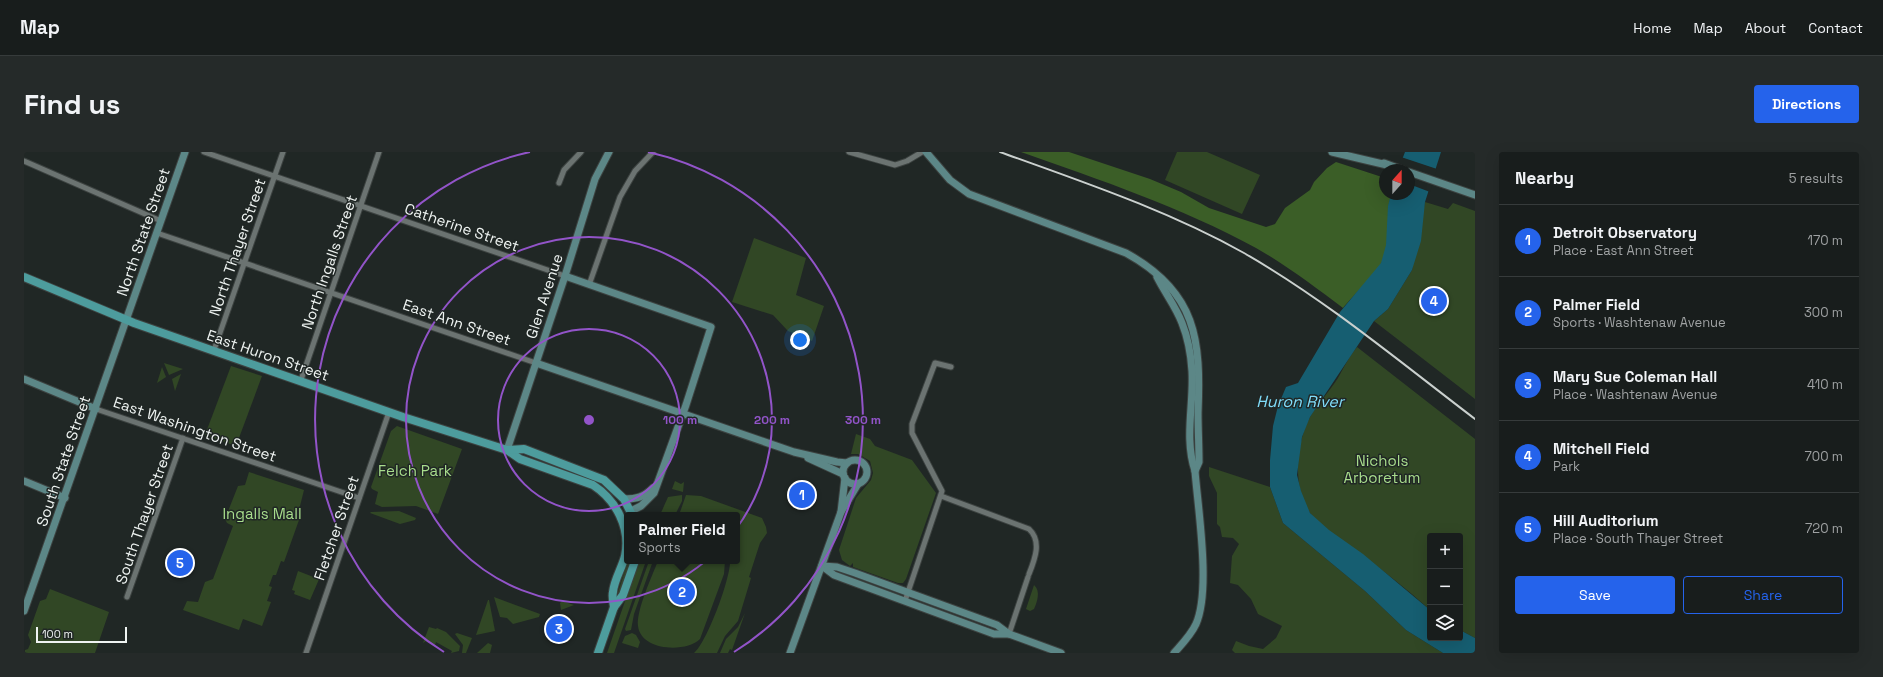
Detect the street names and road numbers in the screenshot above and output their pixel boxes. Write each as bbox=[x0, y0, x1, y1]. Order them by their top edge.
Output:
street label: North State Street bbox=[112, 165, 174, 299]
street label: North Thayer Street bbox=[205, 176, 270, 318]
street label: North Ingalls Street bbox=[297, 192, 361, 332]
street label: Catherine Street bbox=[402, 199, 522, 256]
street label: Glen Avenue bbox=[521, 251, 567, 341]
street label: East Ann Street bbox=[401, 295, 514, 349]
street label: East Huron Street bbox=[204, 325, 332, 385]
street label: East Washington Street bbox=[111, 392, 279, 466]
street label: South State Street bbox=[32, 393, 94, 529]
street label: South Thayer Street bbox=[111, 441, 177, 587]
street label: Fletcher Street bbox=[309, 473, 363, 583]

